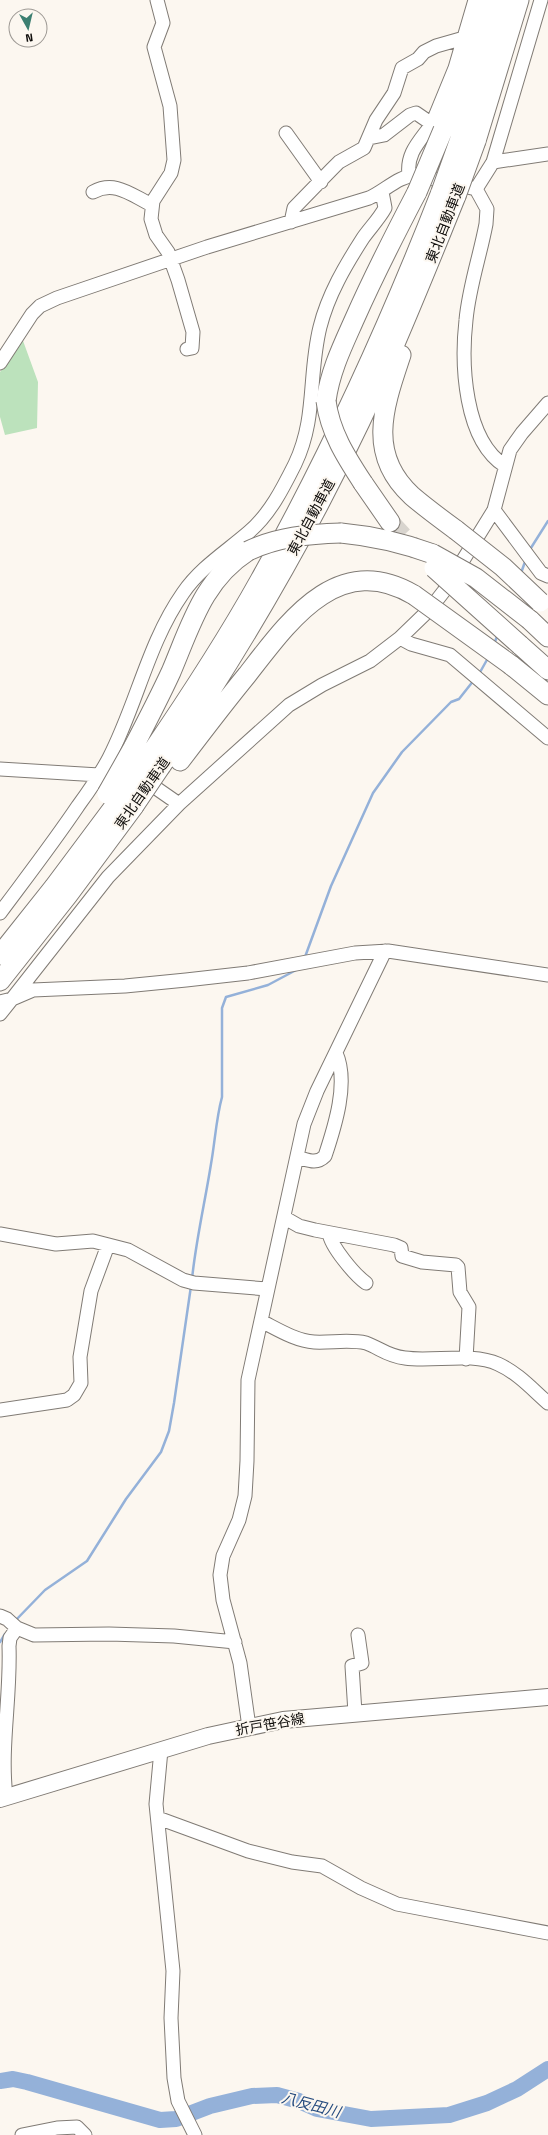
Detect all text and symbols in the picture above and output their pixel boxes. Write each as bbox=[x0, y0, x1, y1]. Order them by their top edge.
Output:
north arrow bbox=[8, 8, 48, 48]
text: N bbox=[25, 29, 34, 46]
street label: 東北自動車道 bbox=[420, 180, 469, 266]
street label: 東北自動車道 bbox=[282, 475, 340, 559]
street label: 東北自動車道 bbox=[109, 752, 174, 833]
street label: 折戸笹谷線 bbox=[234, 1707, 306, 1740]
water label: 八反田川 bbox=[279, 2086, 345, 2124]

